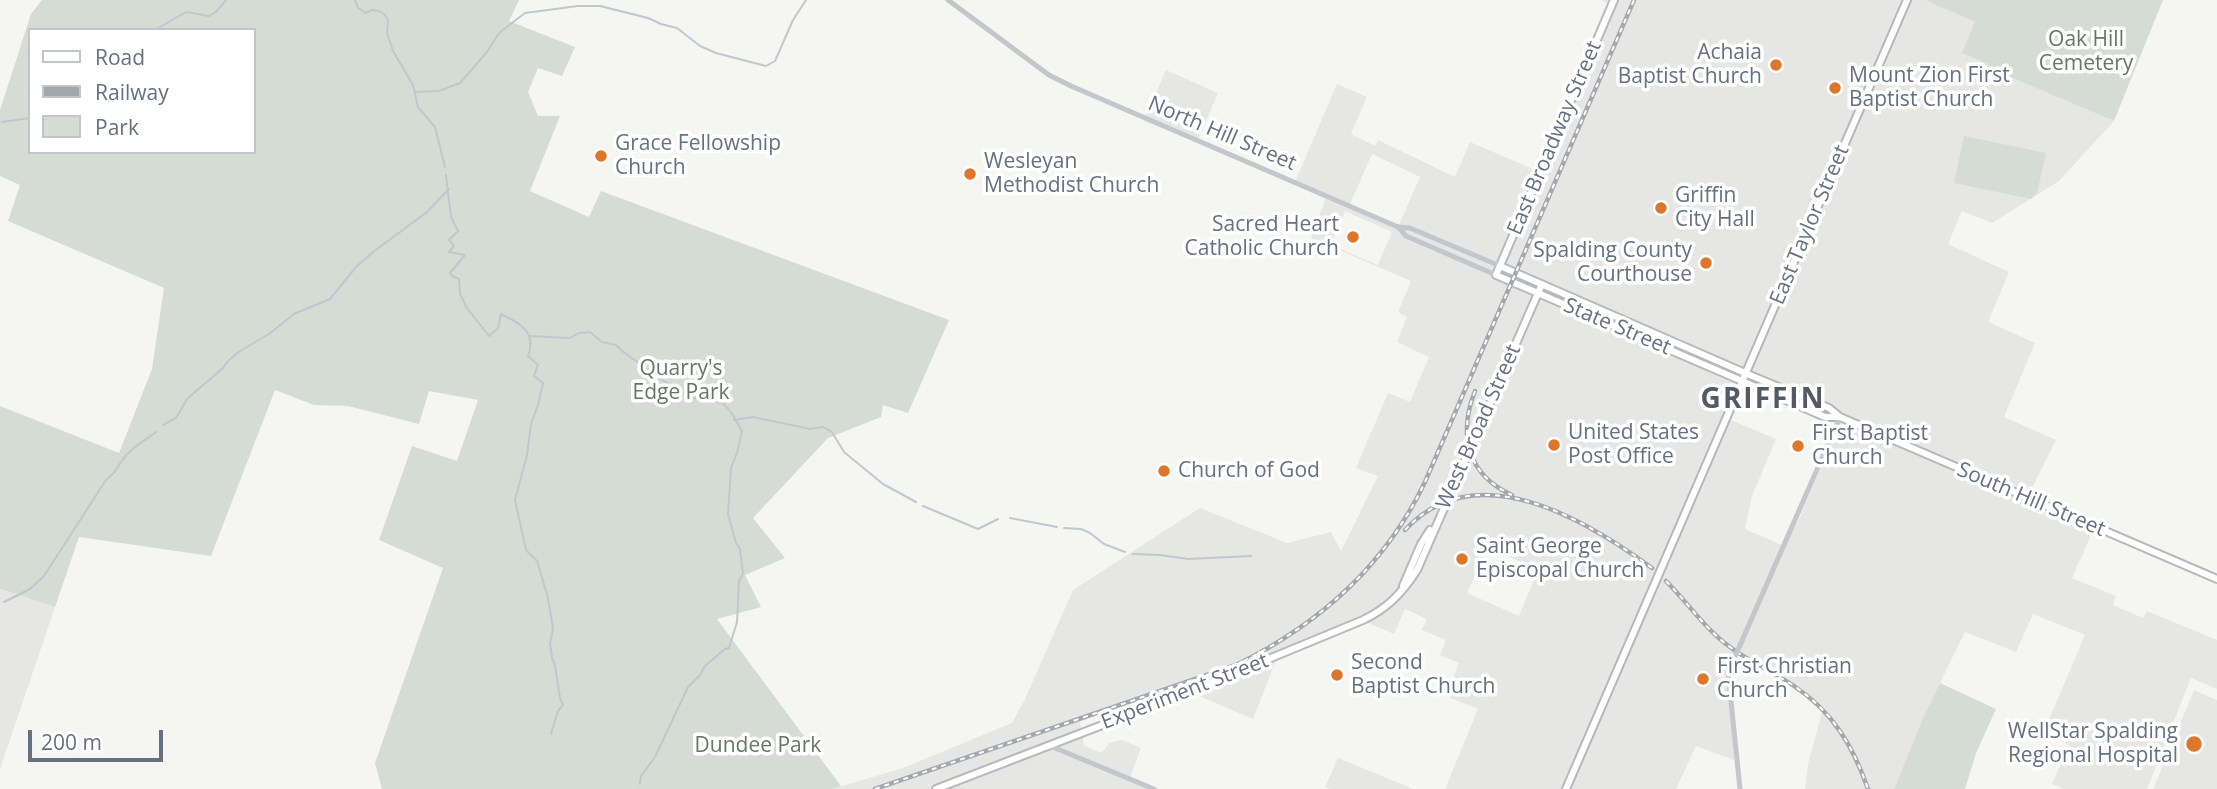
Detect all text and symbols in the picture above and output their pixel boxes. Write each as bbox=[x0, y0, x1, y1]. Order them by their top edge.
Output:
park label: Oak Hill Cemetery bbox=[2039, 27, 2133, 77]
legend bbox=[28, 28, 256, 154]
street label: East Broadway Street bbox=[1503, 37, 1607, 239]
place label: Achaia Baptist Church bbox=[1618, 40, 1762, 90]
text: Road bbox=[95, 43, 145, 71]
marker: Achaia Baptist Church bbox=[1768, 57, 1784, 73]
place label: Mount Zion First Baptist Church bbox=[1849, 63, 2010, 113]
text: Railway bbox=[95, 78, 169, 106]
marker: Mount Zion First Baptist Church bbox=[1827, 80, 1843, 96]
street label: North Hill Street bbox=[1144, 91, 1300, 177]
text: Park bbox=[95, 113, 139, 141]
place label: Grace Fellowship Church bbox=[615, 131, 781, 181]
street label: East Taylor Street bbox=[1765, 142, 1855, 308]
marker: Grace Fellowship Church bbox=[593, 148, 609, 164]
place label: Wesleyan Methodist Church bbox=[984, 149, 1159, 199]
marker: Wesleyan Methodist Church bbox=[962, 166, 978, 182]
place label: Griffin City Hall bbox=[1675, 183, 1755, 233]
marker: Griffin City Hall bbox=[1653, 200, 1669, 216]
place label: Sacred Heart Catholic Church bbox=[1184, 212, 1339, 262]
marker: Sacred Heart Catholic Church bbox=[1345, 229, 1361, 245]
place label: Spalding County Courthouse bbox=[1533, 238, 1692, 288]
marker: Spalding County Courthouse bbox=[1698, 255, 1714, 271]
street label: State Street bbox=[1560, 293, 1674, 361]
street label: West Broad Street bbox=[1431, 341, 1527, 513]
park label: Quarry's Edge Park bbox=[632, 356, 730, 406]
district label: GRIFFIN bbox=[1701, 383, 1825, 417]
place label: United States Post Office bbox=[1568, 420, 1699, 470]
place label: First Baptist Church bbox=[1812, 421, 1928, 471]
marker: United States Post Office bbox=[1546, 437, 1562, 453]
marker: First Baptist Church bbox=[1790, 438, 1806, 454]
street label: South Hill Street bbox=[1953, 457, 2109, 543]
place label: Church of God bbox=[1178, 458, 1320, 484]
marker: Church of God bbox=[1156, 463, 1172, 479]
place label: Saint George Episcopal Church bbox=[1476, 534, 1644, 584]
marker: Saint George Episcopal Church bbox=[1454, 551, 1470, 567]
street label: Experiment Street bbox=[1098, 649, 1272, 735]
place label: Second Baptist Church bbox=[1351, 650, 1495, 700]
place label: First Christian Church bbox=[1717, 654, 1852, 704]
marker: Second Baptist Church bbox=[1329, 667, 1345, 683]
marker: First Christian Church bbox=[1695, 671, 1711, 687]
scale bar bbox=[32, 716, 166, 760]
place label: WellStar Spalding Regional Hospital bbox=[2008, 719, 2178, 769]
text: 200 m bbox=[41, 728, 102, 756]
park label: Dundee Park bbox=[695, 733, 821, 759]
marker: WellStar Spalding Regional Hospital bbox=[2184, 734, 2204, 754]

